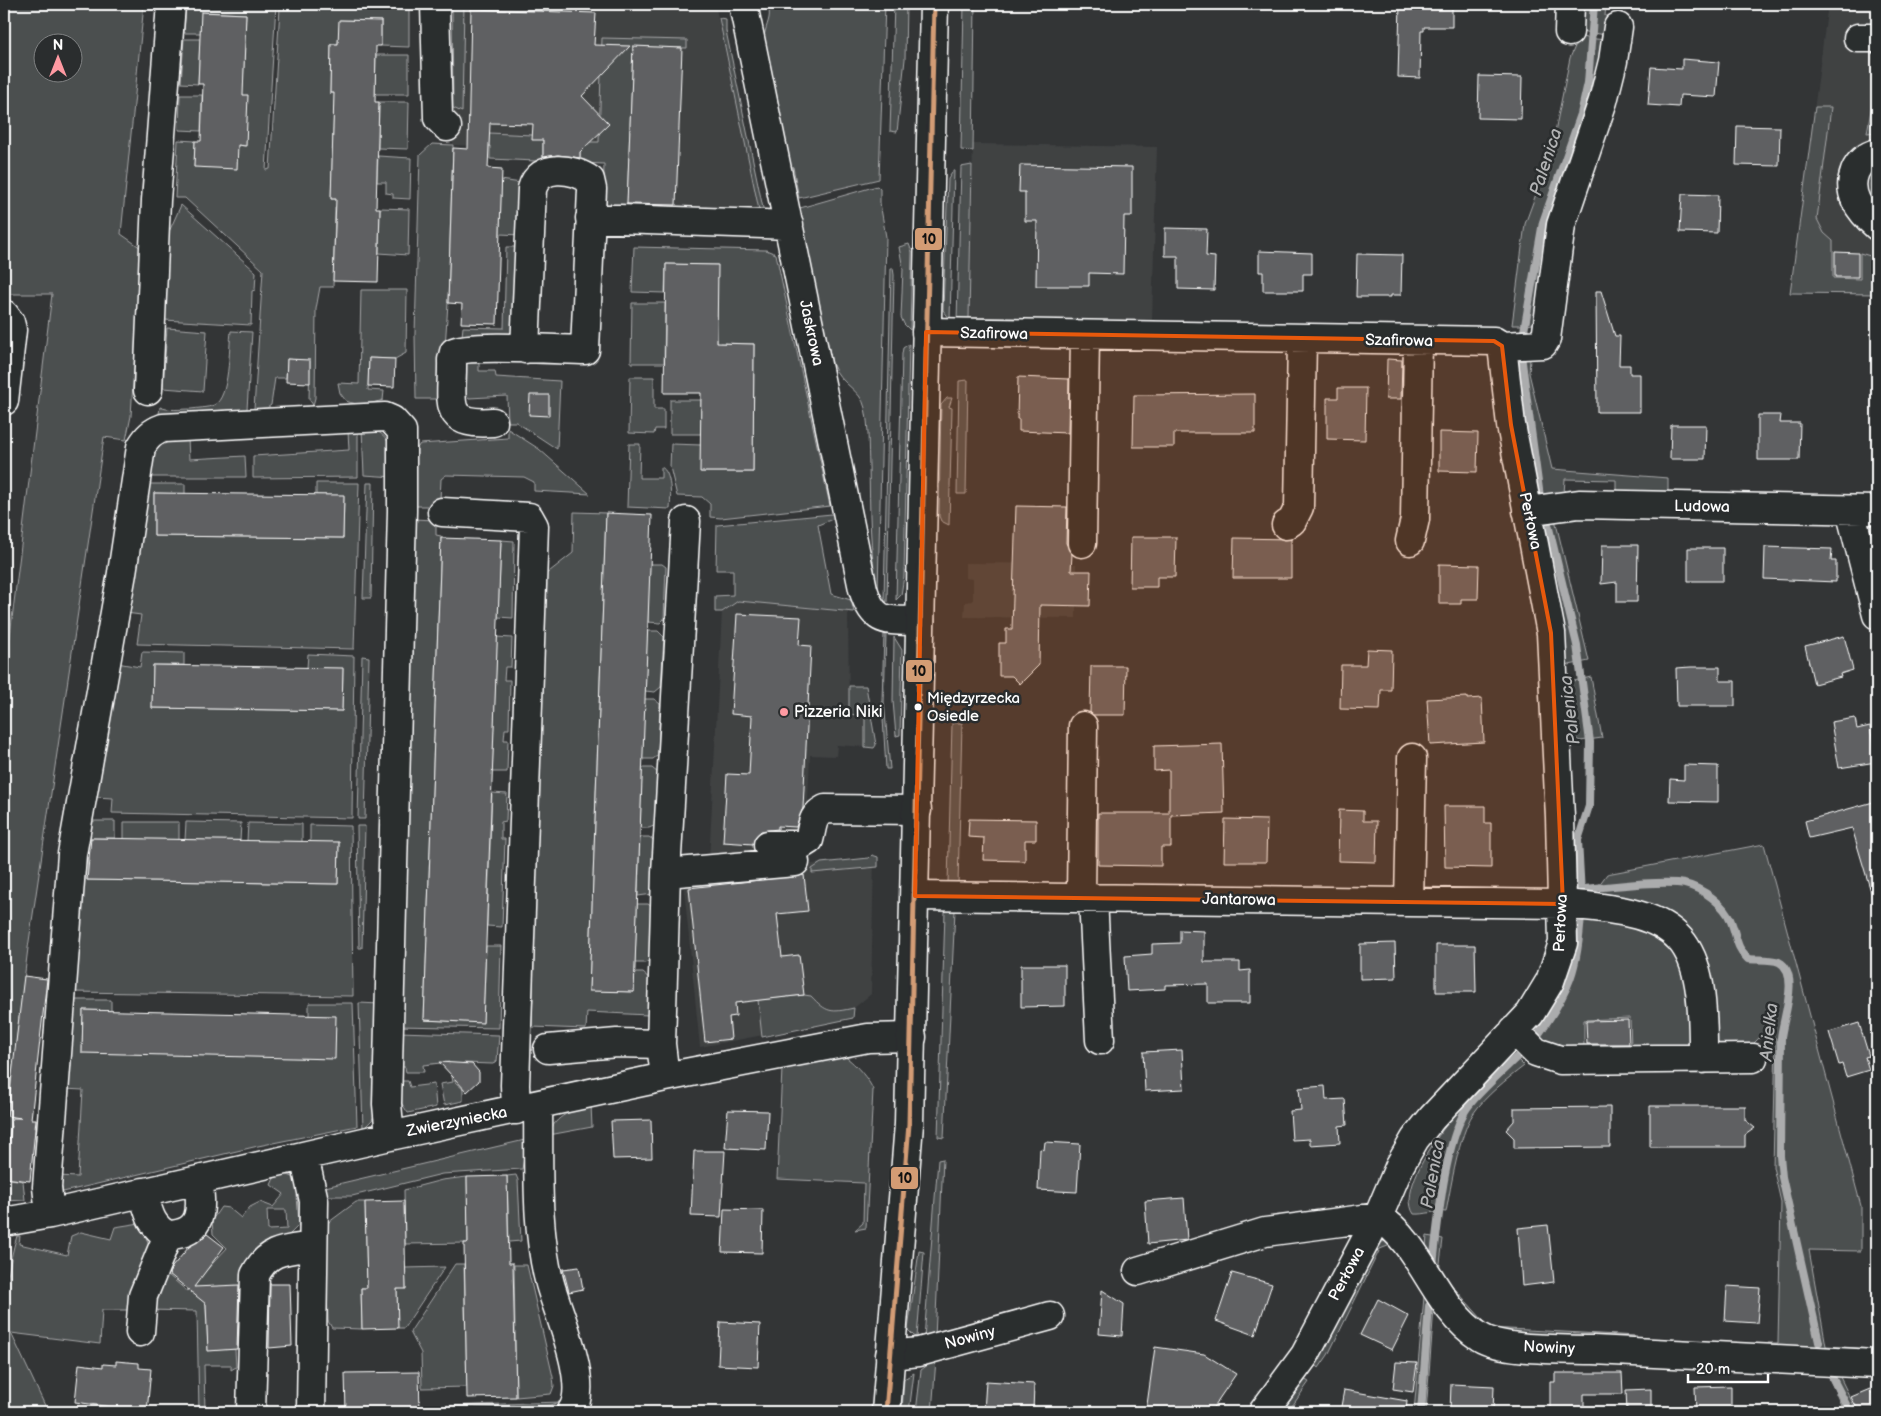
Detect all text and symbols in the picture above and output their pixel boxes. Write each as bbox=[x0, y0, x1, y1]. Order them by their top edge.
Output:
north arrow bbox=[32, 32, 82, 82]
text: N bbox=[53, 37, 63, 54]
water label: Palenica bbox=[1525, 126, 1567, 198]
line badge: 10 bbox=[914, 227, 943, 251]
text: 10 bbox=[922, 231, 937, 248]
street label: Jaskrowa bbox=[795, 298, 827, 368]
street label: Szafirowa bbox=[960, 324, 1028, 344]
street label: Szafirowa bbox=[1365, 331, 1433, 351]
street label: Perłowa bbox=[1515, 491, 1545, 551]
street label: Ludowa bbox=[1674, 497, 1730, 517]
line badge: 10 bbox=[905, 659, 933, 683]
text: 10 bbox=[912, 663, 927, 680]
water label: Palenica bbox=[1555, 674, 1585, 746]
place label: Międzyrzecka Osiedle bbox=[927, 689, 1020, 726]
marker: Międzyrzecka Osiedle bbox=[913, 702, 923, 712]
place label: Pizzeria Niki bbox=[794, 703, 883, 722]
marker: Pizzeria Niki bbox=[778, 706, 790, 718]
street label: Jantarowa bbox=[1202, 890, 1276, 910]
street label: Perłowa bbox=[1550, 893, 1572, 953]
water label: Anielka bbox=[1755, 1002, 1782, 1063]
street label: Zwierzyniecka bbox=[404, 1103, 509, 1141]
water label: Palenica bbox=[1417, 1138, 1449, 1210]
line badge: 10 bbox=[890, 1166, 919, 1190]
text: 10 bbox=[898, 1170, 913, 1187]
street label: Perłowa bbox=[1325, 1244, 1369, 1304]
street label: Nowiny bbox=[943, 1322, 998, 1354]
street label: Nowiny bbox=[1523, 1337, 1576, 1359]
scale bar bbox=[1688, 1351, 1768, 1383]
text: 20 m bbox=[1696, 1360, 1730, 1379]

